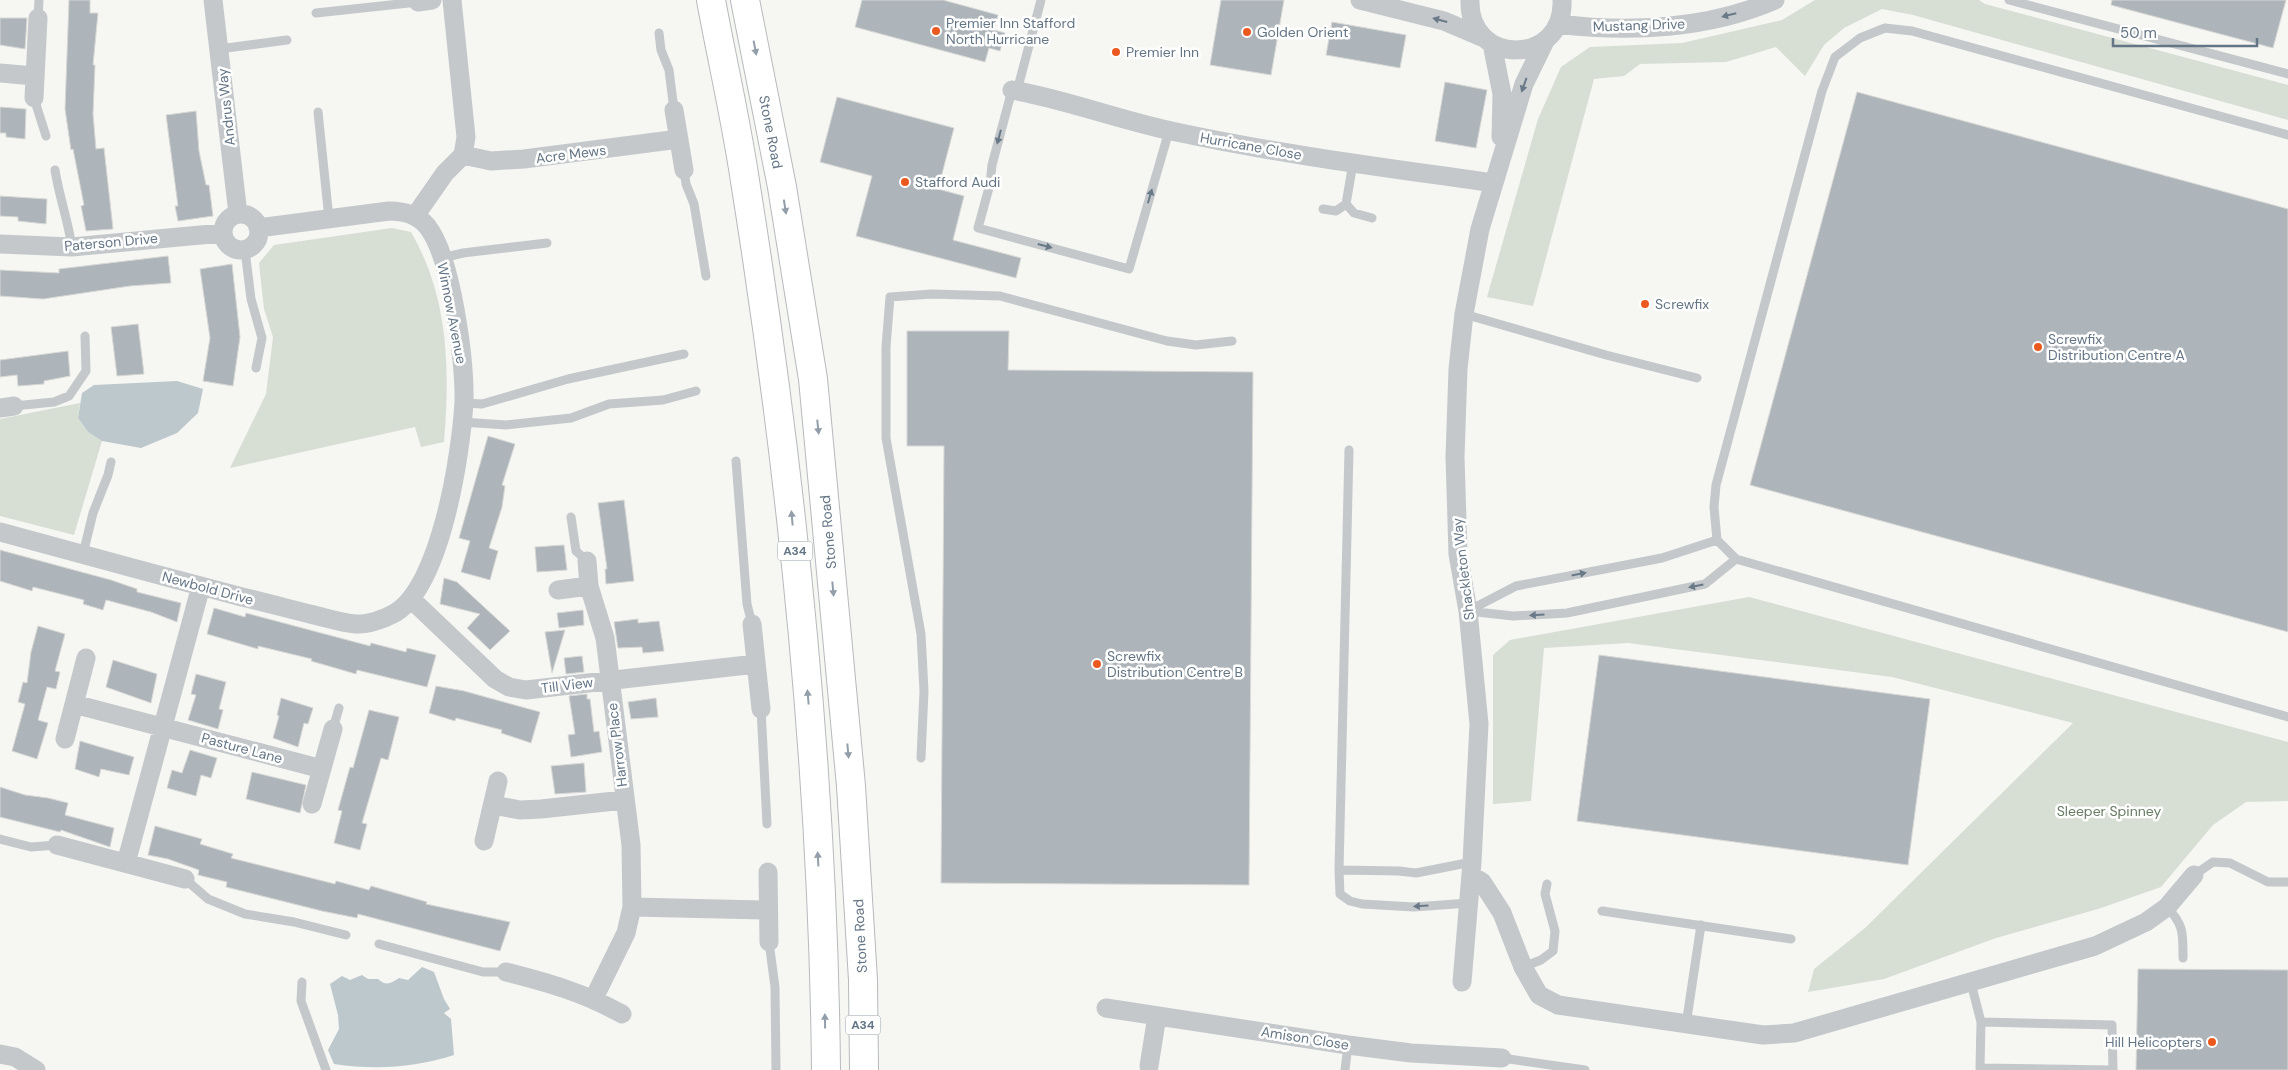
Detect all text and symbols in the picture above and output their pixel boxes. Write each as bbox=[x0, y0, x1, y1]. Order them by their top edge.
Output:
one-way arrow bbox=[1722, 11, 1737, 19]
place label: Premier Inn Stafford North Hurricane bbox=[946, 14, 1075, 48]
street label: Mustang Drive bbox=[1593, 14, 1686, 36]
scale bar bbox=[2113, 15, 2257, 47]
one-way arrow bbox=[1433, 16, 1448, 24]
place label: Golden Orient bbox=[1257, 23, 1348, 41]
text: 50 m bbox=[2120, 23, 2157, 43]
marker: Premier Inn Stafford North Hurricane bbox=[930, 25, 942, 37]
marker: Golden Orient bbox=[1241, 26, 1253, 38]
one-way arrow bbox=[751, 40, 759, 56]
place label: Premier Inn bbox=[1126, 43, 1199, 61]
marker: Premier Inn bbox=[1110, 46, 1122, 58]
street label: Andrus Way bbox=[213, 67, 239, 147]
one-way arrow bbox=[1520, 78, 1528, 93]
street label: Stone Road bbox=[755, 94, 787, 170]
street label: Hurricane Close bbox=[1199, 128, 1303, 164]
one-way arrow bbox=[995, 130, 1003, 145]
street label: Acre Mews bbox=[535, 141, 607, 167]
place label: Stafford Audi bbox=[915, 173, 1000, 191]
marker: Stafford Audi bbox=[899, 176, 911, 188]
one-way arrow bbox=[1147, 188, 1155, 203]
one-way arrow bbox=[782, 200, 790, 216]
street label: Paterson Drive bbox=[63, 229, 159, 255]
one-way arrow bbox=[1038, 242, 1053, 250]
street label: Winnow Avenue bbox=[433, 261, 471, 365]
place label: Screwfix bbox=[1655, 295, 1709, 313]
marker: Screwfix bbox=[1639, 298, 1651, 310]
place label: Screwfix Distribution Centre A bbox=[2048, 330, 2185, 364]
marker: Screwfix Distribution Centre A bbox=[2032, 341, 2044, 353]
one-way arrow bbox=[814, 419, 822, 435]
street label: Stone Road bbox=[816, 494, 840, 570]
one-way arrow bbox=[787, 509, 795, 525]
street label: Shackleton Way bbox=[1448, 517, 1478, 621]
road number: A34 bbox=[778, 542, 812, 560]
street label: Newbold Drive bbox=[160, 567, 256, 609]
one-way arrow bbox=[1572, 570, 1588, 578]
one-way arrow bbox=[830, 581, 838, 597]
one-way arrow bbox=[1689, 582, 1704, 590]
one-way arrow bbox=[1528, 612, 1544, 620]
place label: Screwfix Distribution Centre B bbox=[1107, 647, 1243, 681]
marker: Screwfix Distribution Centre B bbox=[1091, 658, 1103, 670]
street label: Till View bbox=[540, 673, 594, 697]
one-way arrow bbox=[804, 688, 812, 704]
street label: Harrow Place bbox=[603, 702, 631, 788]
street label: Pasture Lane bbox=[199, 729, 285, 767]
one-way arrow bbox=[844, 743, 852, 759]
park label: Sleeper Spinney bbox=[2057, 802, 2161, 820]
one-way arrow bbox=[814, 851, 822, 867]
street label: Stone Road bbox=[849, 899, 871, 973]
one-way arrow bbox=[1412, 903, 1428, 911]
one-way arrow bbox=[821, 1013, 829, 1029]
road number: A34 bbox=[846, 1016, 880, 1034]
street label: Amison Close bbox=[1260, 1022, 1350, 1054]
place label: Hill Helicopters bbox=[2105, 1033, 2202, 1051]
marker: Hill Helicopters bbox=[2206, 1036, 2218, 1048]

